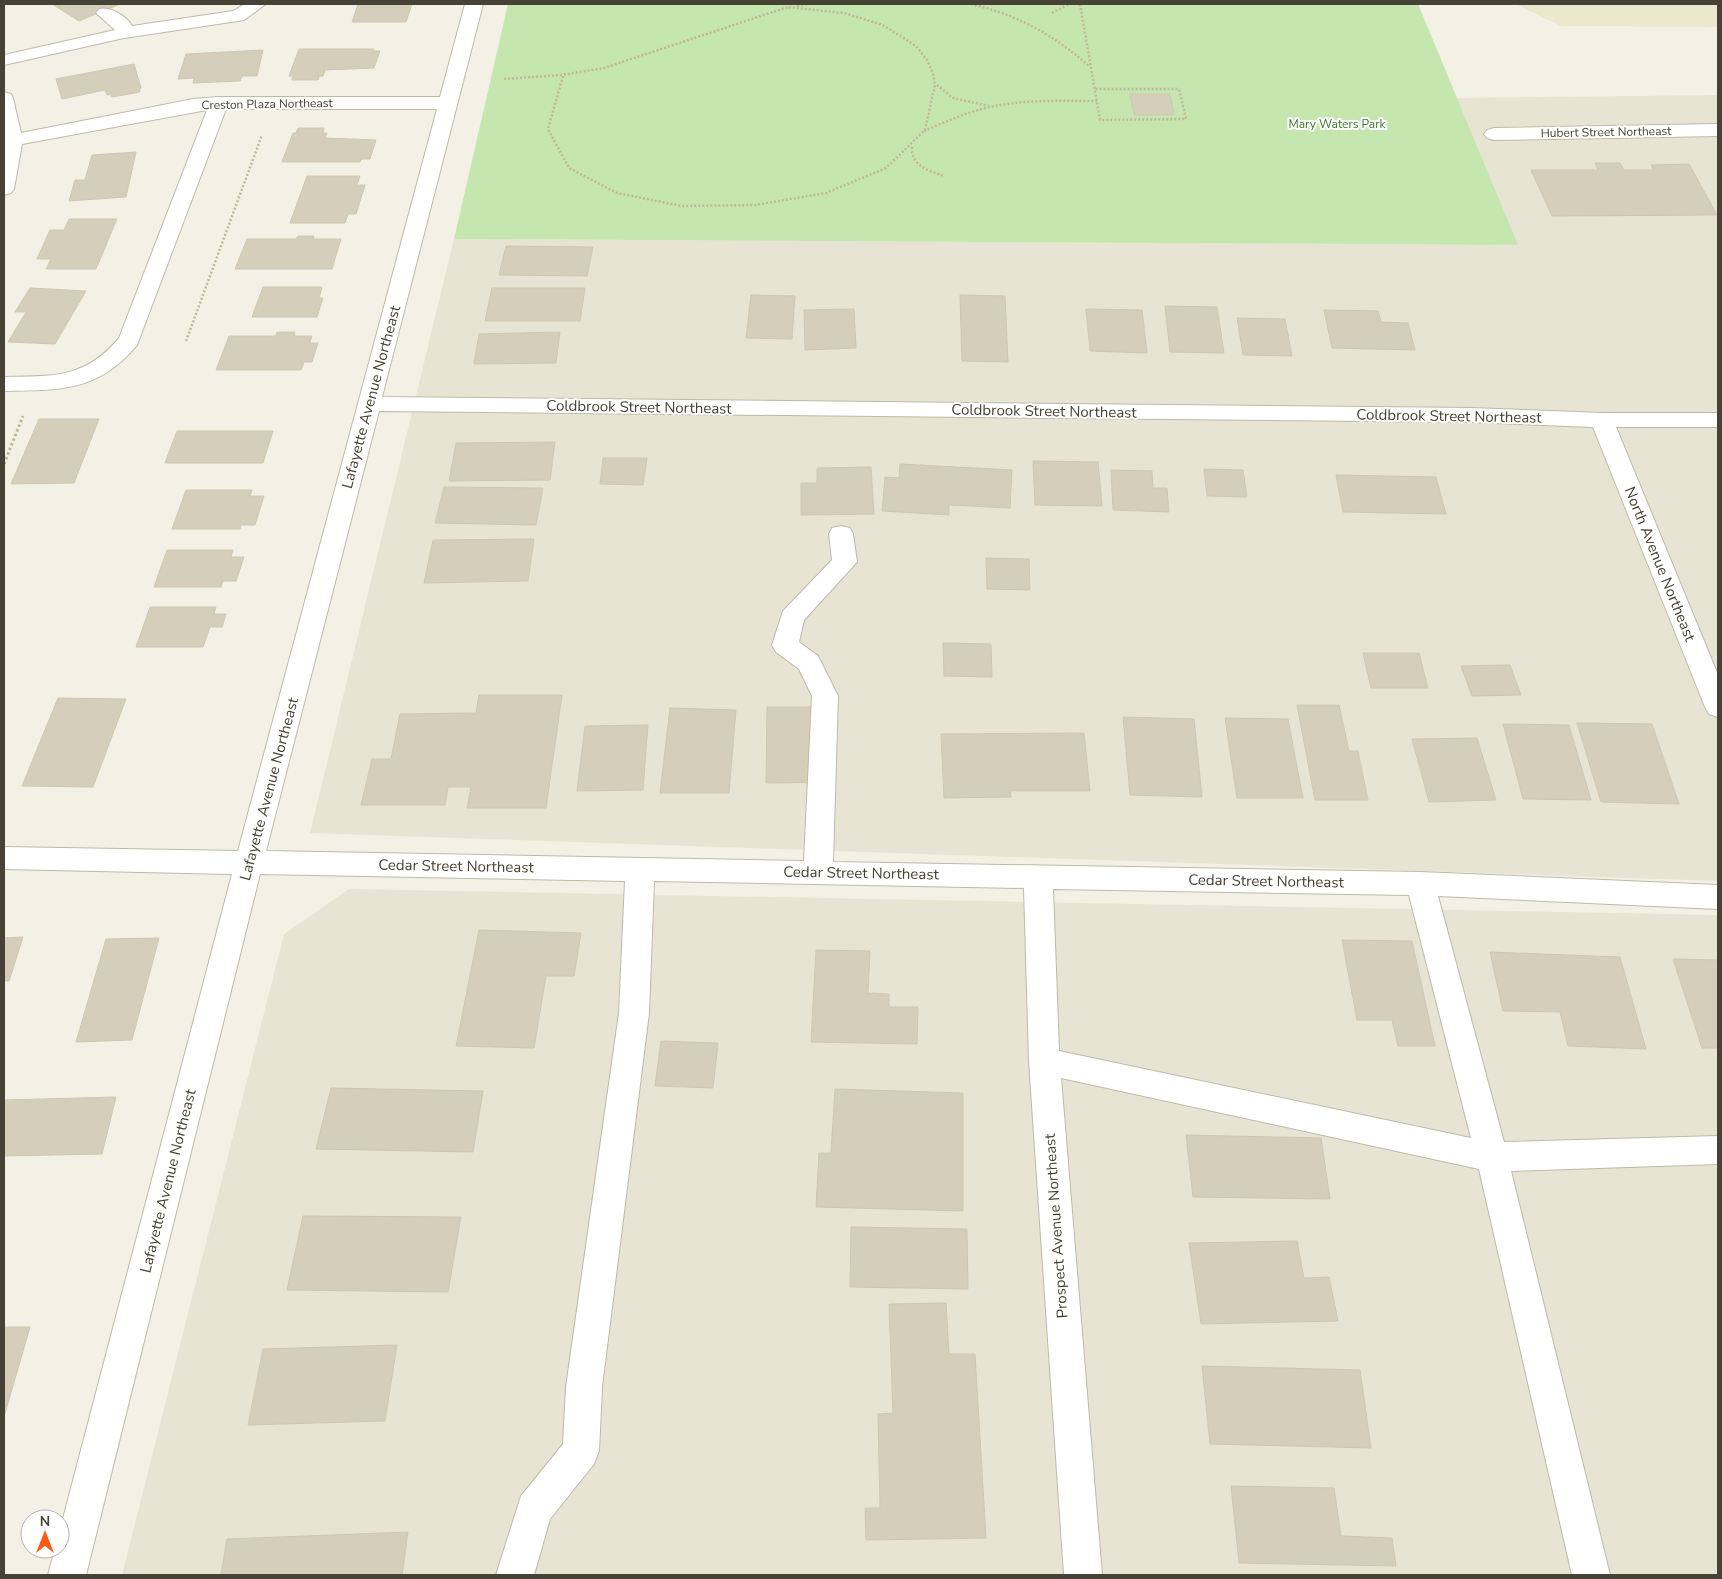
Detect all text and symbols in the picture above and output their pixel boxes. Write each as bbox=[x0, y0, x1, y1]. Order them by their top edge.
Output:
street label: Creston Plaza Northeast bbox=[201, 95, 334, 113]
park label: Mary Waters Park bbox=[1289, 116, 1386, 132]
street label: Hubert Street Northeast bbox=[1540, 123, 1672, 141]
street label: Lafayette Avenue Northeast bbox=[337, 303, 405, 491]
street label: Coldbrook Street Northeast bbox=[546, 395, 732, 419]
street label: Coldbrook Street Northeast bbox=[951, 399, 1137, 423]
street label: Coldbrook Street Northeast bbox=[1356, 404, 1542, 428]
street label: North Avenue Northeast bbox=[1620, 484, 1700, 645]
street label: Lafayette Avenue Northeast bbox=[235, 695, 303, 883]
street label: Cedar Street Northeast bbox=[378, 855, 535, 877]
street label: Cedar Street Northeast bbox=[783, 862, 940, 884]
street label: Cedar Street Northeast bbox=[1188, 870, 1345, 892]
street label: Lafayette Avenue Northeast bbox=[135, 1086, 201, 1275]
street label: Prospect Avenue Northeast bbox=[1040, 1132, 1072, 1319]
north arrow bbox=[20, 1509, 70, 1559]
text: N bbox=[40, 1512, 50, 1531]

